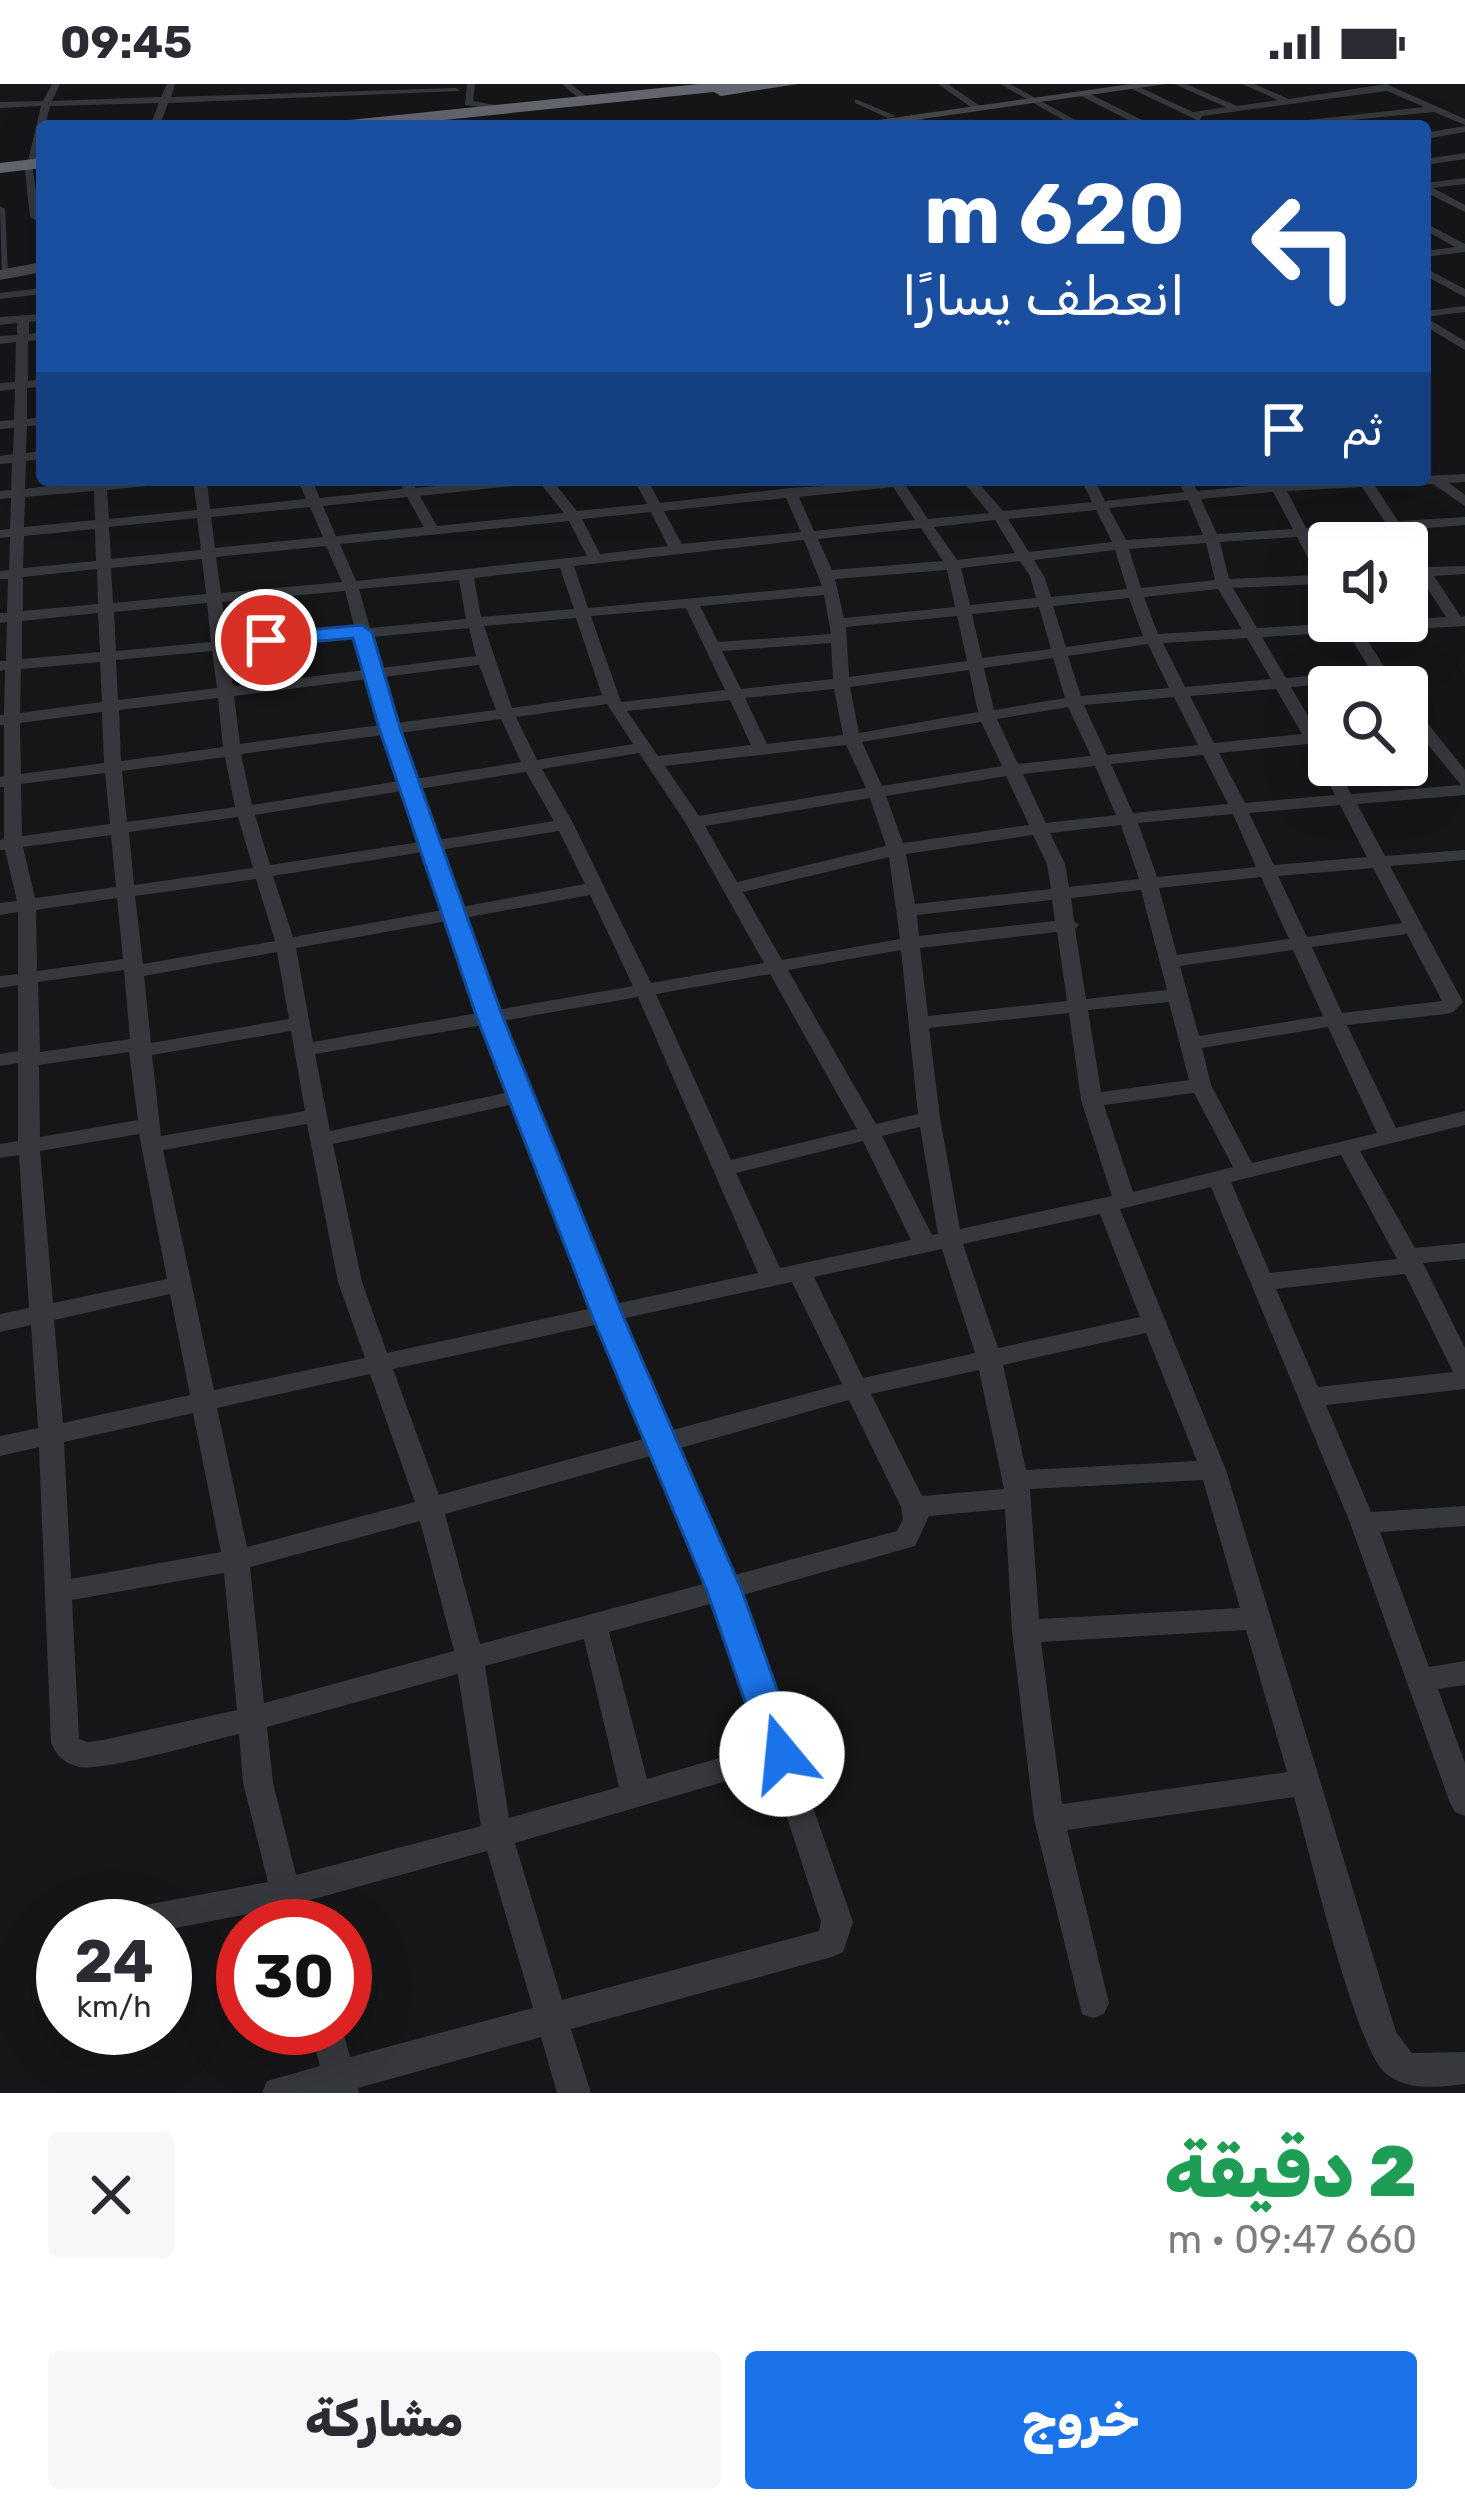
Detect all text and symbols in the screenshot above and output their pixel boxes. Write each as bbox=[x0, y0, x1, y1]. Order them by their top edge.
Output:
text: 09:45 bbox=[60, 16, 192, 69]
text: 620 m bbox=[924, 164, 1185, 264]
icon: left bbox=[1227, 168, 1383, 324]
text: انعطف يسارًا bbox=[902, 265, 1185, 329]
icon: arrive bbox=[1251, 396, 1317, 462]
text: ثم bbox=[1341, 403, 1383, 456]
map controls bbox=[1308, 522, 1428, 786]
button: sound bbox=[1308, 522, 1428, 642]
pin bbox=[215, 589, 317, 691]
icon: arrive bbox=[233, 607, 299, 673]
button: search bbox=[1308, 666, 1428, 786]
position arrow bbox=[719, 1691, 845, 1817]
speed limit sign: 30 bbox=[216, 1899, 372, 2055]
text: 24 bbox=[74, 1926, 154, 1997]
text: km/h bbox=[77, 1989, 151, 2025]
text: 2 دقيقة bbox=[1164, 2129, 1417, 2214]
button: close bbox=[48, 2132, 174, 2258]
text: 660 m · 09:47 bbox=[1168, 2217, 1417, 2263]
button: مشاركة bbox=[48, 2351, 721, 2489]
button: خروج bbox=[745, 2351, 1417, 2489]

